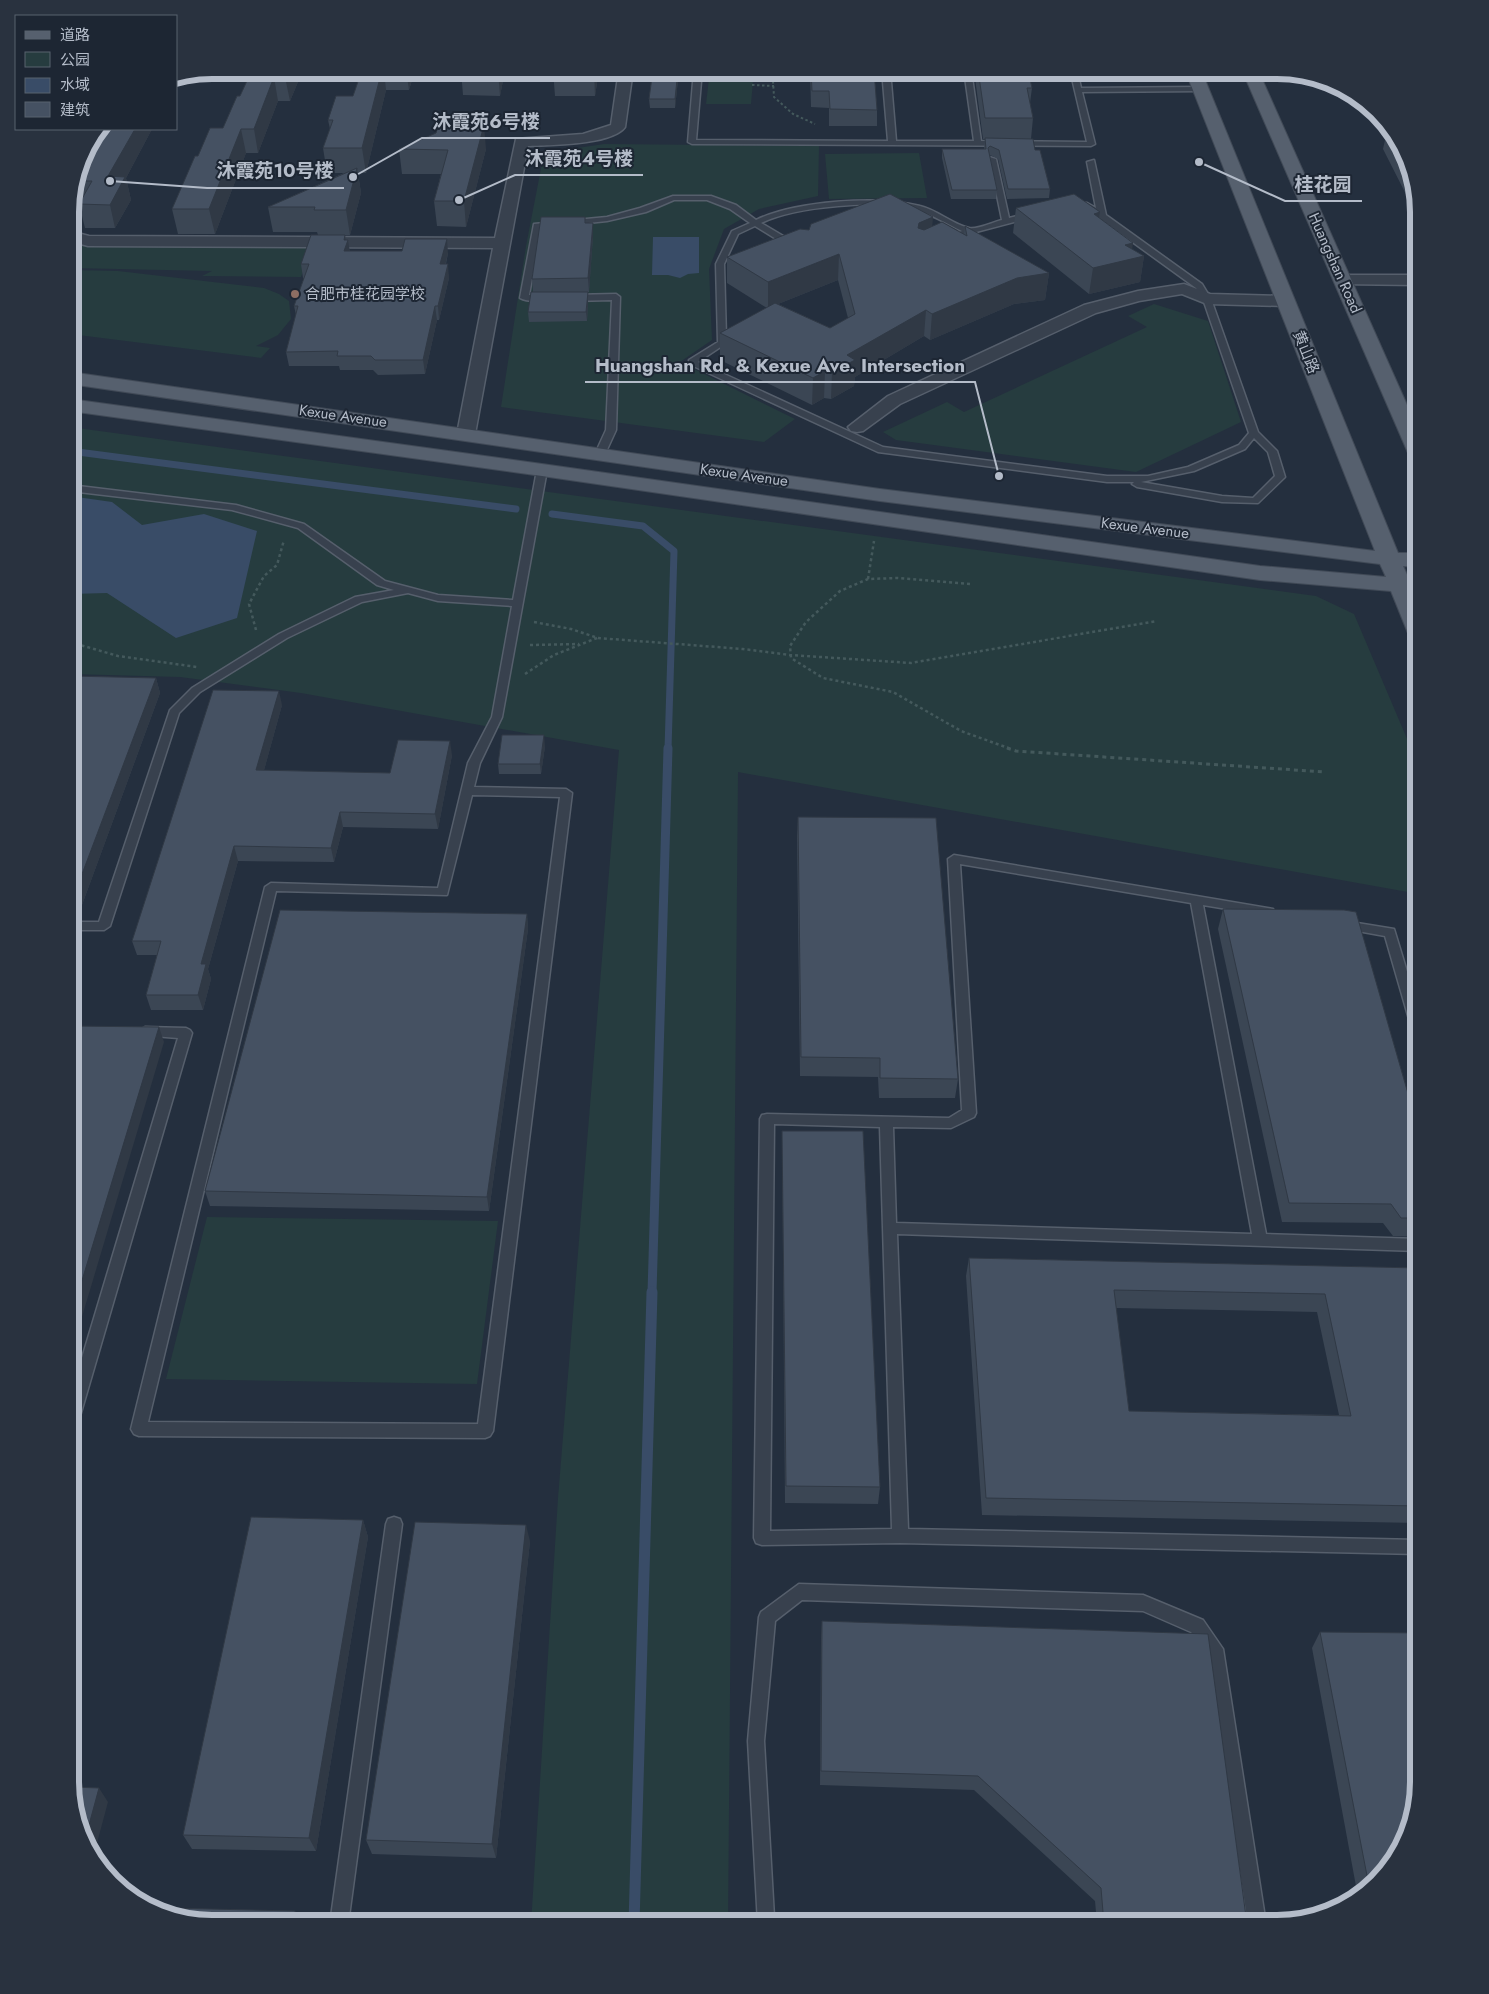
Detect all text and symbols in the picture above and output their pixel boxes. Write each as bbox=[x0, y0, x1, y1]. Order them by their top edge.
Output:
legend bbox=[15, 15, 178, 130]
text: 道路 bbox=[60, 24, 90, 46]
text: 公园 bbox=[60, 49, 90, 71]
text: 水域 bbox=[60, 74, 90, 96]
text: 建筑 bbox=[60, 99, 90, 121]
callout: 沐霞苑6号楼 bbox=[422, 104, 550, 138]
text: 沐霞苑6号楼 bbox=[432, 108, 540, 135]
callout: 沐霞苑4号楼 bbox=[515, 141, 643, 175]
text: 沐霞苑4号楼 bbox=[525, 145, 633, 172]
callout: 沐霞苑10号楼 bbox=[207, 154, 344, 188]
text: 沐霞苑10号楼 bbox=[216, 157, 334, 184]
callout: 桂花园 bbox=[1285, 167, 1362, 201]
text: 桂花园 bbox=[1294, 171, 1352, 198]
street label: Huangshan Road bbox=[1303, 209, 1367, 317]
place label: 合肥市桂花园学校 bbox=[305, 283, 425, 305]
marker: 合肥市桂花园学校 bbox=[289, 288, 301, 300]
street label: 黄山路 bbox=[1287, 327, 1325, 377]
callout: Huangshan Rd. & Kexue Ave. Intersection bbox=[585, 348, 975, 382]
text: Huangshan Rd. & Kexue Ave. Intersection bbox=[595, 352, 965, 379]
street label: Kexue Avenue bbox=[298, 399, 389, 433]
street label: Kexue Avenue bbox=[699, 458, 790, 492]
street label: Kexue Avenue bbox=[1100, 512, 1191, 544]

